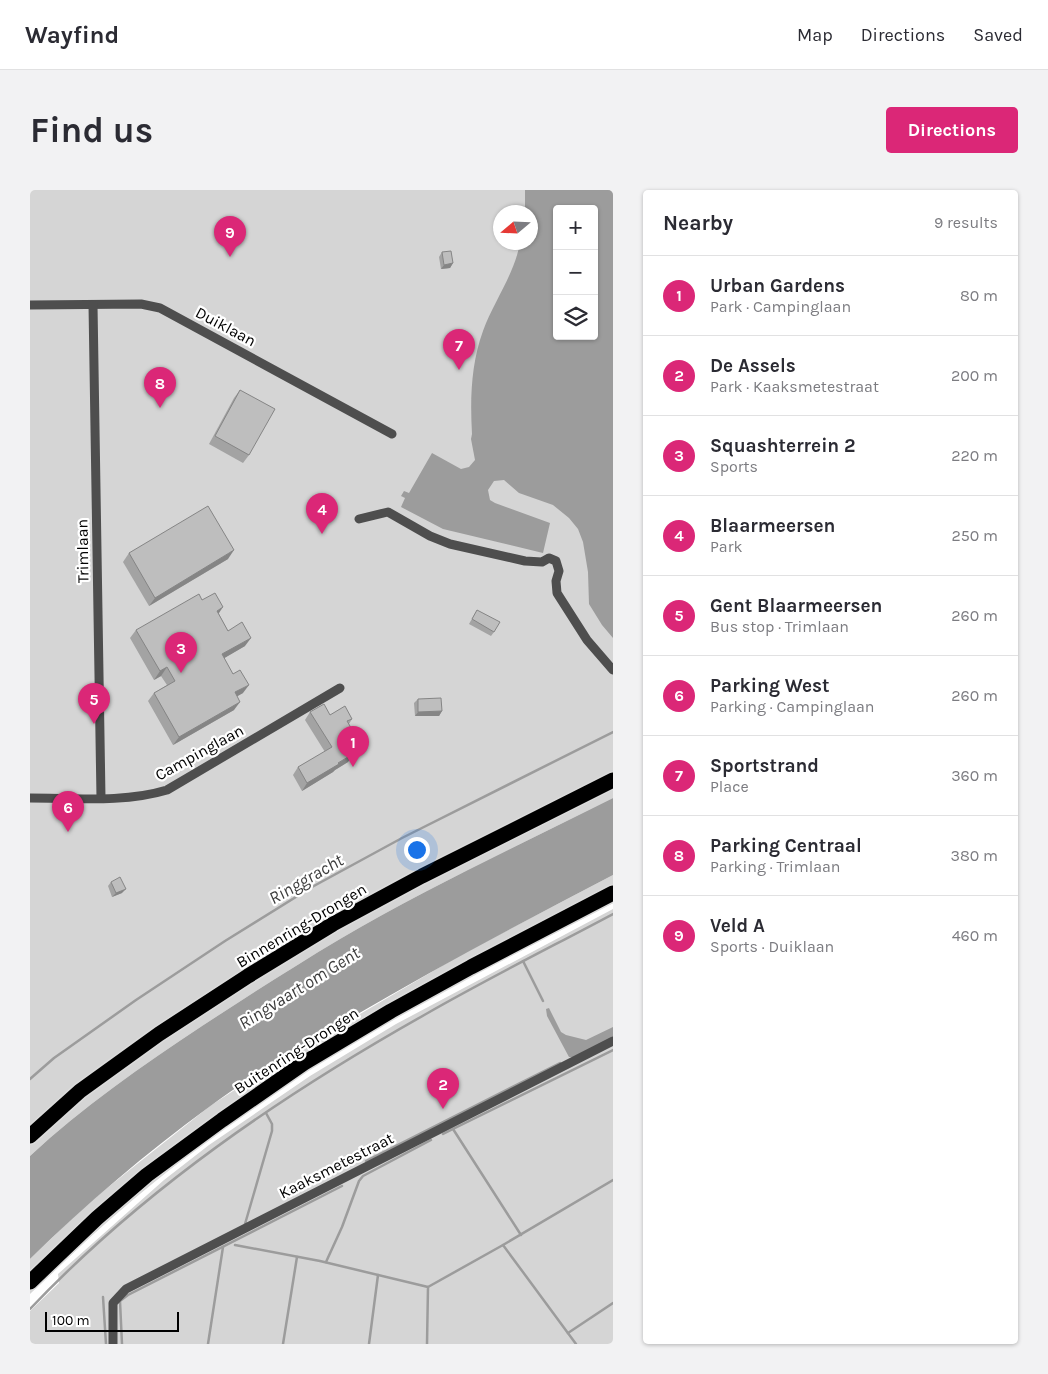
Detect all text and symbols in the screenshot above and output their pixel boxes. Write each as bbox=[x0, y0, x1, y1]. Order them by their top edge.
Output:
text: Wayfind bbox=[25, 21, 119, 49]
text: Map bbox=[797, 24, 833, 46]
text: Directions bbox=[861, 24, 945, 46]
text: Saved bbox=[973, 24, 1023, 46]
button: Directions bbox=[886, 107, 1018, 153]
text: Find us bbox=[30, 110, 153, 151]
north arrow bbox=[493, 205, 538, 250]
map controls bbox=[553, 205, 598, 340]
button: + bbox=[553, 205, 598, 250]
text: Nearby bbox=[663, 211, 733, 235]
text: 9 results bbox=[934, 213, 998, 232]
pin: 9 bbox=[214, 216, 246, 257]
button: − bbox=[553, 250, 598, 295]
text: Urban Gardens bbox=[710, 275, 845, 297]
text: 1 bbox=[676, 286, 682, 305]
text: 80 m bbox=[960, 286, 998, 305]
button: layers bbox=[553, 295, 598, 340]
text: Park · Campinglaan bbox=[710, 297, 851, 316]
street label: Duiklaan bbox=[192, 303, 259, 350]
pin: 7 bbox=[443, 329, 475, 370]
text: De Assels bbox=[710, 355, 796, 377]
text: 2 bbox=[674, 366, 684, 385]
text: 200 m bbox=[951, 366, 998, 385]
pin: 8 bbox=[144, 367, 176, 408]
text: Park · Kaaksmetestraat bbox=[710, 377, 879, 396]
text: Squashterrein 2 bbox=[710, 435, 856, 457]
text: 3 bbox=[674, 446, 684, 465]
text: 220 m bbox=[951, 446, 998, 465]
text: Sports bbox=[710, 457, 758, 476]
pin: 4 bbox=[306, 493, 338, 534]
text: Blaarmeersen bbox=[710, 515, 835, 537]
street label: Trimlaan bbox=[72, 519, 93, 583]
text: 4 bbox=[674, 526, 684, 545]
text: 250 m bbox=[951, 526, 998, 545]
text: Park bbox=[710, 537, 742, 556]
text: Gent Blaarmeersen bbox=[710, 595, 882, 617]
text: 5 bbox=[674, 606, 684, 625]
text: 260 m bbox=[951, 606, 998, 625]
text: Bus stop · Trimlaan bbox=[710, 617, 849, 636]
pin: 3 bbox=[165, 632, 197, 673]
text: Parking West bbox=[710, 675, 830, 697]
pin: 5 bbox=[78, 683, 110, 724]
text: 6 bbox=[674, 686, 684, 705]
text: 260 m bbox=[951, 686, 998, 705]
text: Parking · Campinglaan bbox=[710, 697, 875, 716]
street label: Campinglaan bbox=[152, 720, 247, 785]
pin: 1 bbox=[337, 726, 369, 767]
text: Sportstrand bbox=[710, 755, 819, 777]
text: 7 bbox=[675, 766, 683, 785]
text: 360 m bbox=[951, 766, 998, 785]
text: Place bbox=[710, 777, 749, 796]
pin: 6 bbox=[52, 791, 84, 832]
text: Parking Centraal bbox=[710, 835, 862, 857]
your location bbox=[404, 837, 430, 863]
text: 8 bbox=[674, 846, 684, 865]
text: 380 m bbox=[950, 846, 998, 865]
water label: Ringgracht bbox=[265, 848, 348, 909]
text: Parking · Trimlaan bbox=[710, 857, 841, 876]
street label: Binnenring-Drongen bbox=[233, 879, 370, 972]
text: Veld A bbox=[710, 915, 765, 937]
text: 9 bbox=[674, 926, 684, 945]
text: 460 m bbox=[952, 926, 998, 945]
text: Sports · Duiklaan bbox=[710, 937, 834, 956]
water label: Ringvaart om Gent bbox=[234, 941, 364, 1034]
street label: Buitenring-Drongen bbox=[230, 1003, 362, 1098]
pin: 2 bbox=[427, 1068, 459, 1109]
street label: Kaaksmetestraat bbox=[276, 1128, 397, 1203]
scale bar bbox=[45, 1309, 179, 1332]
text: 100 m bbox=[52, 1312, 90, 1329]

